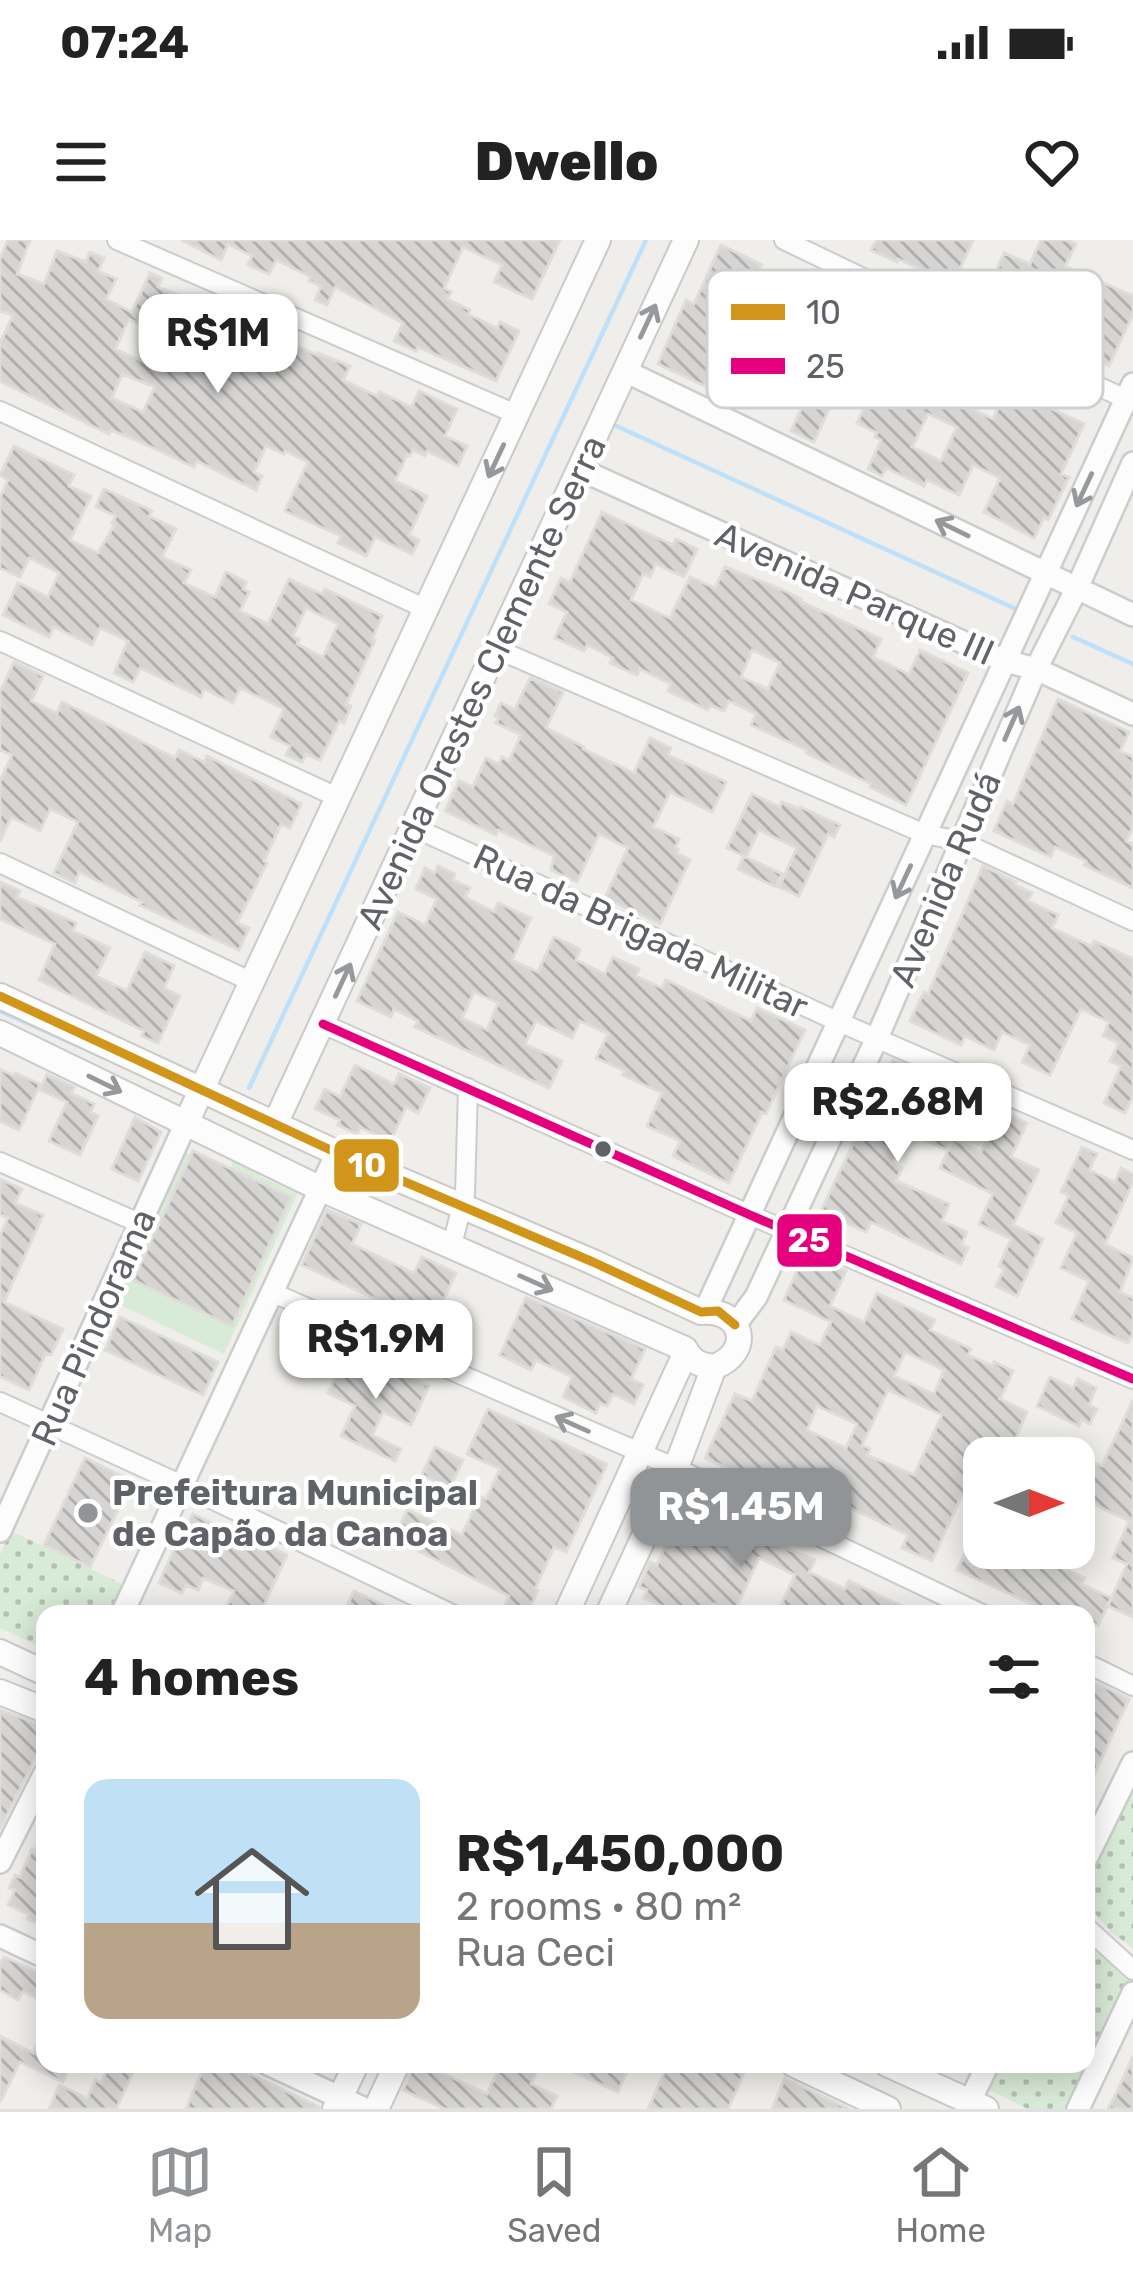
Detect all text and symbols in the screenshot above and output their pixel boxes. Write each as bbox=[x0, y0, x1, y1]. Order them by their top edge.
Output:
text: 07:24 bbox=[60, 16, 189, 69]
icon: menu bbox=[48, 129, 114, 195]
icon: heart bbox=[1019, 129, 1085, 195]
text: Dwello bbox=[474, 130, 659, 194]
legend bbox=[707, 270, 1103, 408]
text: 10 bbox=[806, 293, 841, 332]
pin: R$1M bbox=[147, 294, 289, 396]
one-way arrow bbox=[638, 304, 660, 340]
text: R$1M bbox=[166, 310, 270, 356]
text: 25 bbox=[806, 347, 845, 386]
street label: Avenida Orestes Clemente Serra bbox=[348, 428, 615, 936]
one-way arrow bbox=[484, 442, 506, 478]
one-way arrow bbox=[1072, 471, 1094, 507]
street label: Avenida Parque III bbox=[709, 513, 1001, 674]
one-way arrow bbox=[935, 516, 971, 538]
one-way arrow bbox=[1003, 706, 1025, 742]
street label: Avenida Rudá bbox=[881, 765, 1010, 993]
street label: Rua da Brigada Militar bbox=[467, 835, 815, 1028]
one-way arrow bbox=[891, 864, 913, 900]
one-way arrow bbox=[333, 963, 355, 999]
pin: R$2.68M bbox=[787, 1063, 1009, 1165]
one-way arrow bbox=[86, 1074, 122, 1096]
text: R$2.68M bbox=[811, 1079, 985, 1125]
line badge: 10 bbox=[332, 1137, 401, 1194]
unlabelled marker bbox=[592, 1138, 614, 1160]
text: 10 bbox=[348, 1146, 386, 1185]
street label: Rua Pindorama bbox=[22, 1202, 165, 1452]
line badge: 25 bbox=[775, 1212, 844, 1269]
text: 25 bbox=[788, 1221, 830, 1260]
one-way arrow bbox=[517, 1273, 553, 1295]
pin: R$1.9M bbox=[278, 1300, 474, 1402]
text: R$1.9M bbox=[306, 1316, 446, 1362]
one-way arrow bbox=[554, 1411, 590, 1433]
north arrow bbox=[963, 1437, 1095, 1569]
map controls bbox=[963, 1437, 1095, 1569]
pin: R$1.45M bbox=[630, 1468, 852, 1570]
place label: Prefeitura Municipal de Capão da Canoa bbox=[112, 1471, 478, 1555]
text: R$1.45M bbox=[657, 1484, 825, 1530]
marker: Prefeitura Municipal de Capão da Canoa bbox=[75, 1500, 101, 1526]
icon: filters bbox=[981, 1644, 1047, 1710]
text: 4 homes bbox=[84, 1647, 299, 1708]
text: R$1,450,000 bbox=[456, 1823, 784, 1884]
icon: home bbox=[180, 1827, 324, 1971]
text: 2 rooms · 80 m² bbox=[456, 1884, 741, 1930]
text: Rua Ceci bbox=[456, 1930, 615, 1976]
tab: Map bbox=[147, 2139, 213, 2250]
tab: Saved bbox=[507, 2139, 601, 2250]
tab: Home bbox=[896, 2139, 986, 2250]

